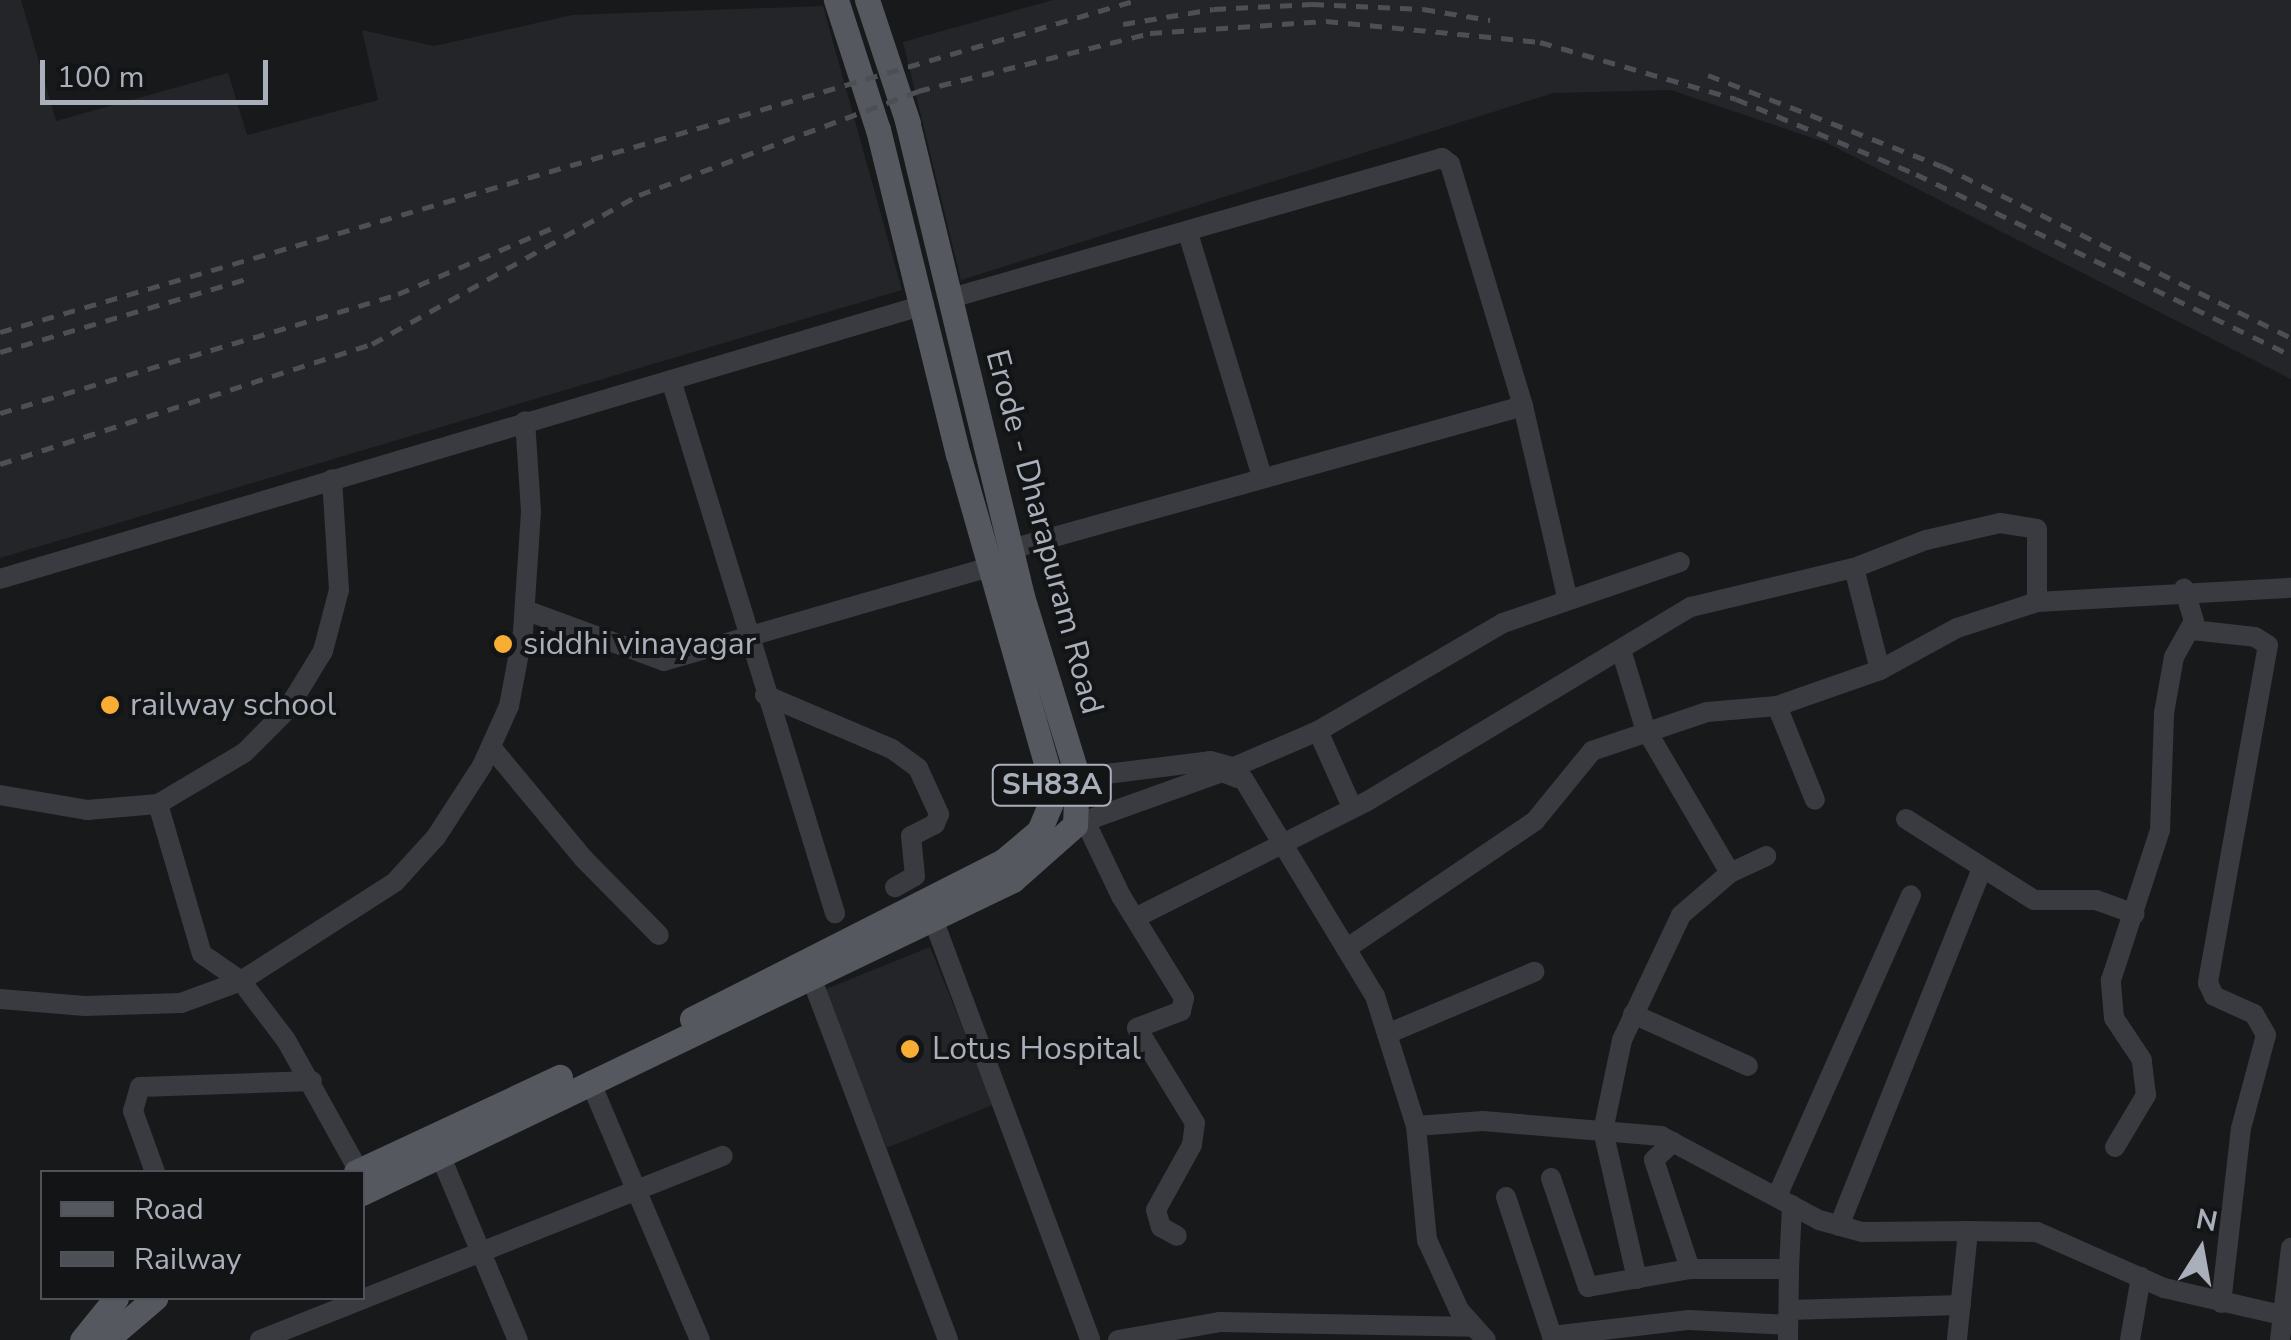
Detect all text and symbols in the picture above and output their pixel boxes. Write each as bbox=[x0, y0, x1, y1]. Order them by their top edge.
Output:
scale bar bbox=[45, 40, 272, 102]
text: 100 m bbox=[57, 57, 144, 98]
street label: Erode - Dharapuram Road bbox=[977, 346, 1111, 718]
place label: siddhi vinayagar bbox=[523, 625, 756, 663]
marker: siddhi vinayagar bbox=[492, 633, 514, 655]
place label: railway school bbox=[130, 686, 336, 724]
marker: railway school bbox=[99, 694, 121, 716]
road number: SH83A bbox=[990, 760, 1114, 810]
place label: Lotus Hospital bbox=[932, 1030, 1141, 1068]
marker: Lotus Hospital bbox=[897, 1036, 923, 1062]
legend bbox=[40, 1170, 365, 1300]
text: Road bbox=[134, 1189, 204, 1230]
north arrow bbox=[2151, 1200, 2251, 1300]
text: N bbox=[2193, 1200, 2221, 1241]
text: Railway bbox=[134, 1239, 242, 1280]

